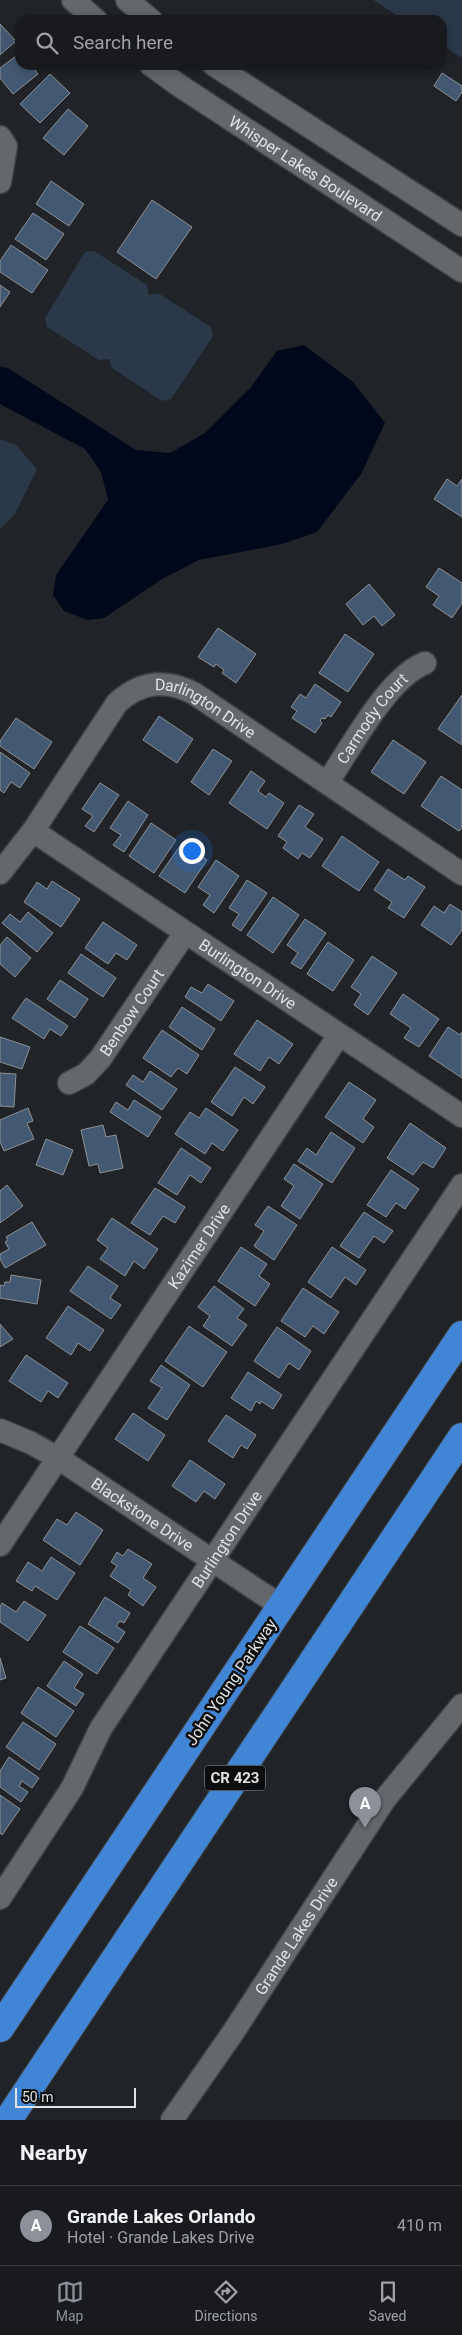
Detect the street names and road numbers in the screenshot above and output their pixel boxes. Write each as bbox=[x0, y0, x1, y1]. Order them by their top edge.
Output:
street label: Whisper Lakes Boulevard bbox=[226, 111, 386, 225]
street label: Carmody Court bbox=[332, 669, 411, 767]
street label: Darlington Drive bbox=[155, 675, 260, 742]
street label: Burlington Drive bbox=[196, 935, 300, 1013]
street label: Benbow Court bbox=[95, 965, 168, 1059]
street label: Kazimer Drive bbox=[164, 1200, 234, 1292]
street label: Blackstone Drive bbox=[88, 1473, 197, 1555]
street label: Burlington Drive bbox=[187, 1487, 266, 1591]
street label: John Young Parkway bbox=[182, 1615, 281, 1749]
road number: CR 423 bbox=[205, 1766, 265, 1790]
street label: Grande Lakes Drive bbox=[251, 1873, 341, 1998]

